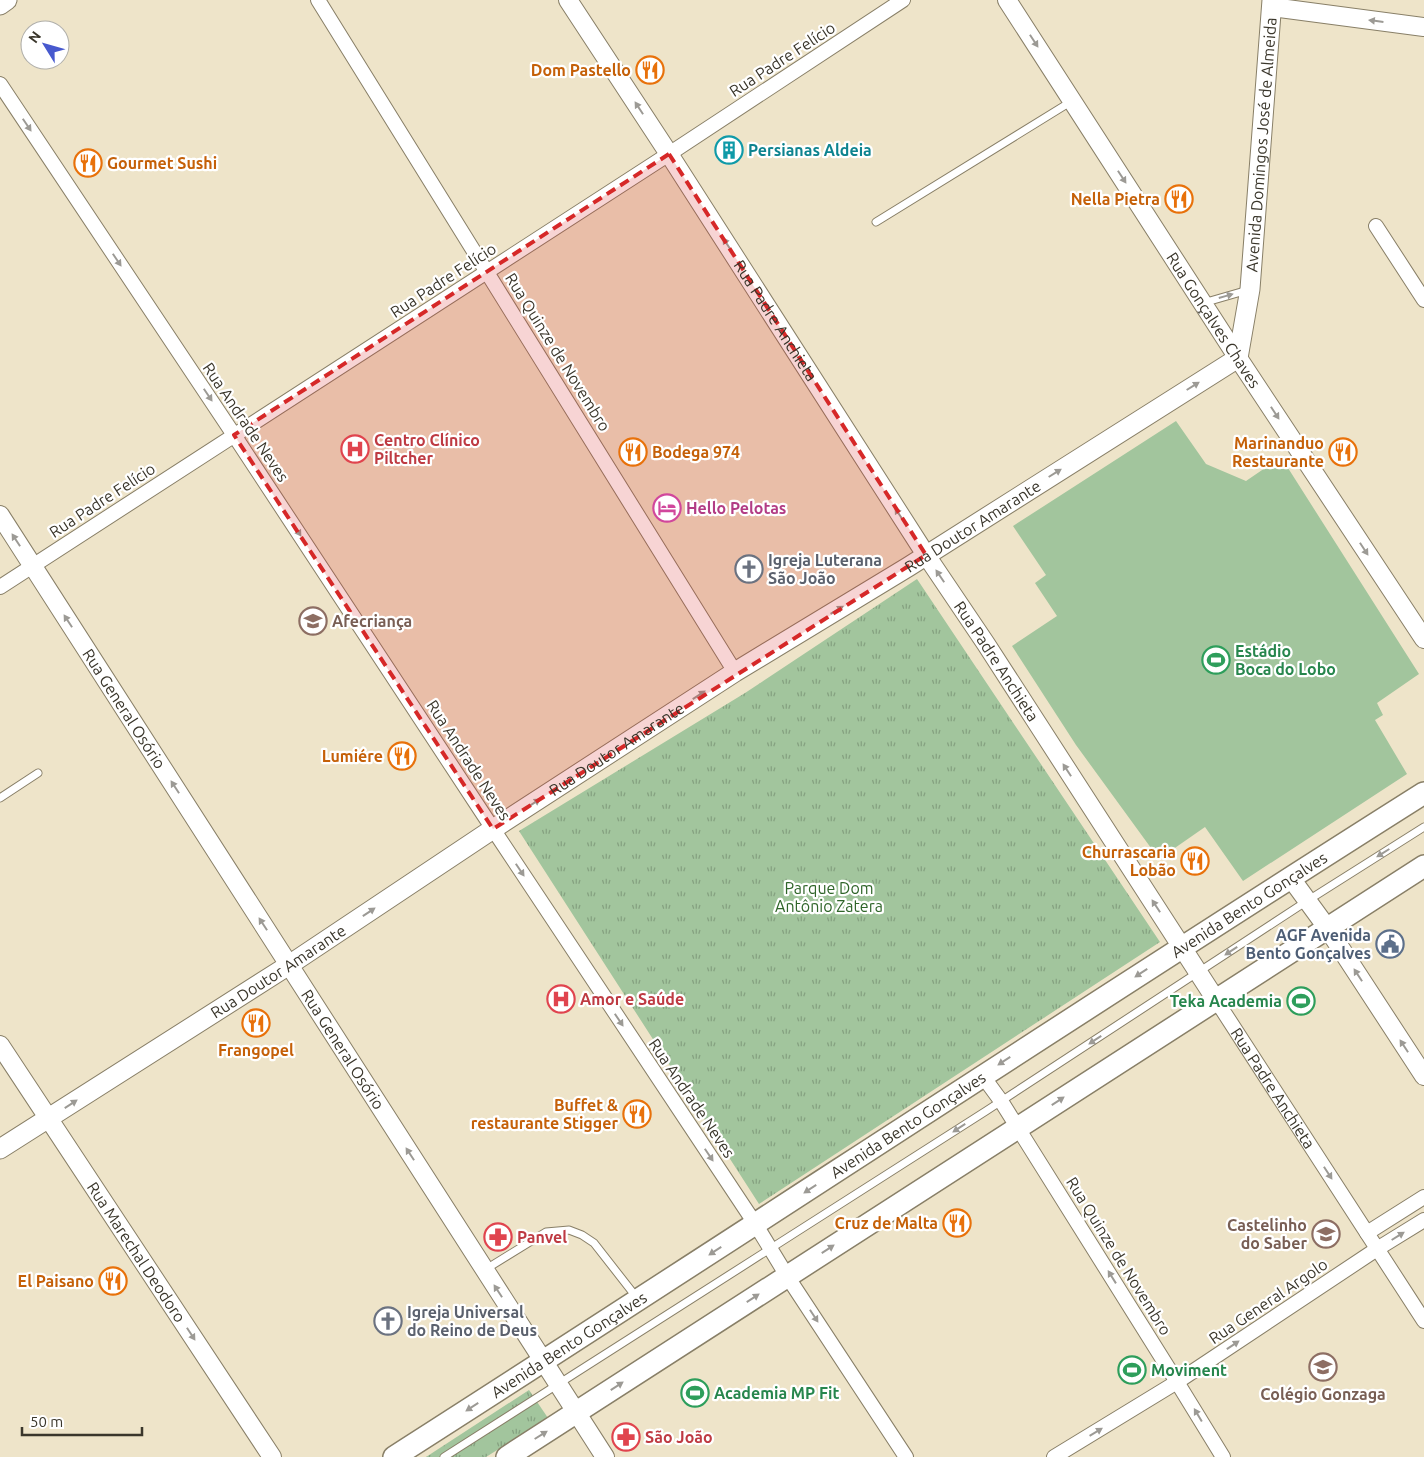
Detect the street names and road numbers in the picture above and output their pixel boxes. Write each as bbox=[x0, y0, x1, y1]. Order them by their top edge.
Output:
street label: Avenida Domingos José de Almeida bbox=[1242, 17, 1280, 273]
street label: Rua Padre Felício bbox=[726, 18, 838, 100]
street label: Rua Padre Felício bbox=[387, 239, 499, 321]
street label: Rua Gonçalves Chaves bbox=[1163, 249, 1264, 391]
street label: Rua Padre Anchieta bbox=[730, 257, 821, 384]
street label: Rua Quinze de Novembro bbox=[502, 270, 614, 434]
street label: Rua Andrade Neves bbox=[199, 359, 293, 485]
street label: Rua Padre Felício bbox=[46, 459, 158, 541]
street label: Rua Doutor Amarante bbox=[901, 476, 1044, 576]
street label: Rua Padre Anchieta bbox=[951, 598, 1043, 725]
street label: Rua General Osório bbox=[79, 645, 169, 772]
street label: Rua Andrade Neves bbox=[423, 696, 515, 824]
street label: Rua Doutor Amarante bbox=[546, 699, 687, 799]
street label: Avenida Bento Gonçalves bbox=[1168, 848, 1330, 961]
street label: Rua Doutor Amarante bbox=[207, 921, 349, 1022]
street label: Rua General Osório bbox=[298, 986, 388, 1113]
street label: Rua Padre Anchieta bbox=[1227, 1024, 1319, 1152]
street label: Rua Andrade Neves bbox=[645, 1035, 739, 1161]
street label: Avenida Bento Gonçalves bbox=[827, 1068, 989, 1182]
street label: Rua Quinze de Novembro bbox=[1063, 1174, 1175, 1338]
street label: Rua Marechal Deodoro bbox=[84, 1178, 189, 1326]
street label: Rua General Argolo bbox=[1205, 1255, 1331, 1347]
street label: Avenida Bento Gonçalves bbox=[488, 1288, 650, 1401]

